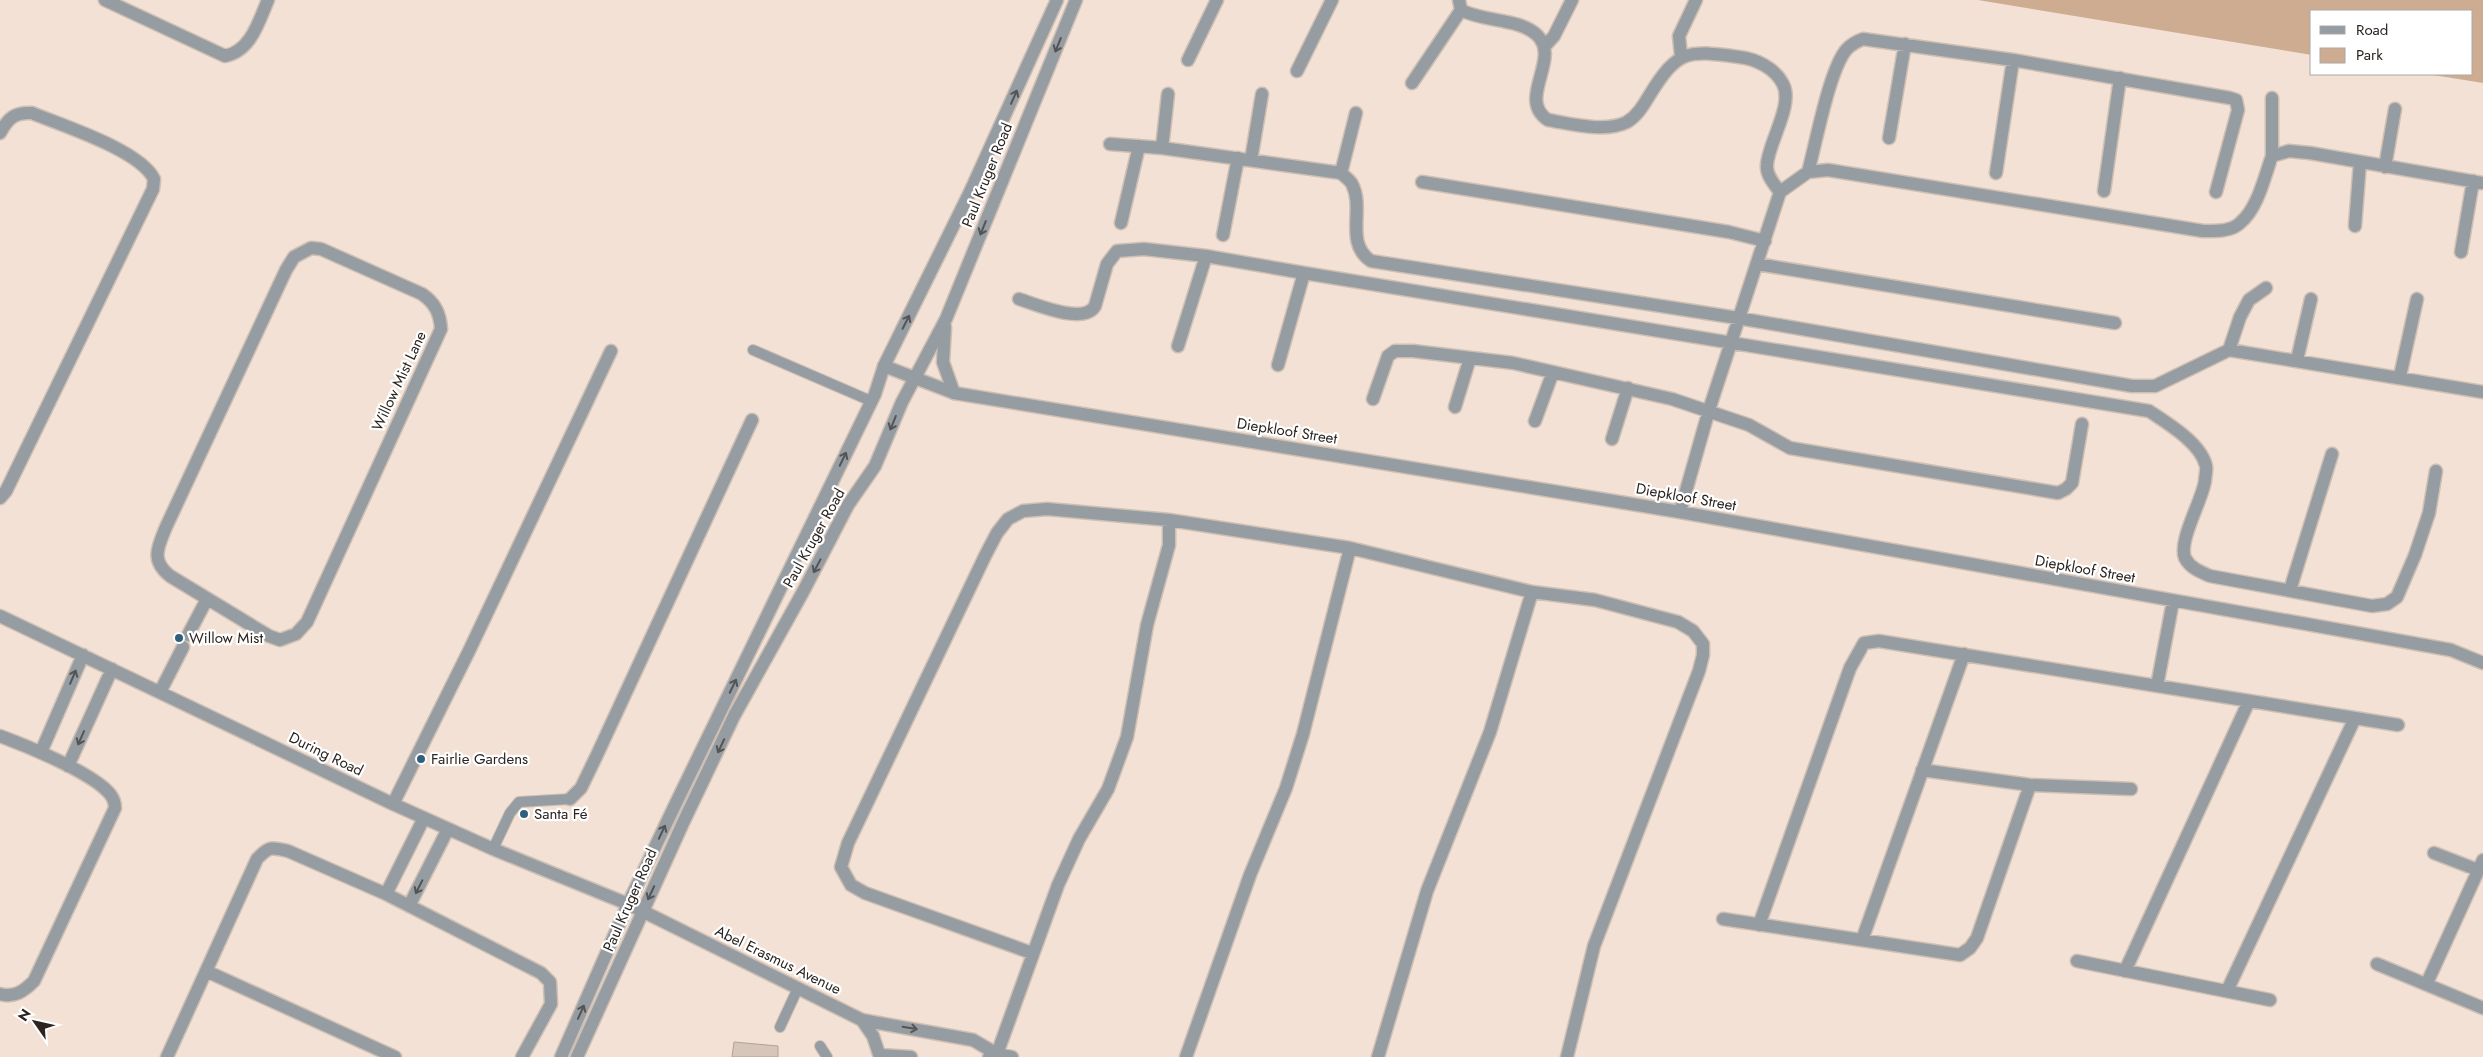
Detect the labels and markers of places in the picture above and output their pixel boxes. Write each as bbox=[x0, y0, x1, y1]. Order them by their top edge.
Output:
place label: Willow Mist bbox=[189, 627, 263, 649]
marker: Willow Mist bbox=[173, 632, 185, 644]
place label: Fairlie Gardens bbox=[431, 748, 528, 770]
marker: Fairlie Gardens bbox=[415, 753, 427, 765]
place label: Santa Fé bbox=[534, 803, 588, 825]
marker: Santa Fé bbox=[518, 808, 530, 820]

